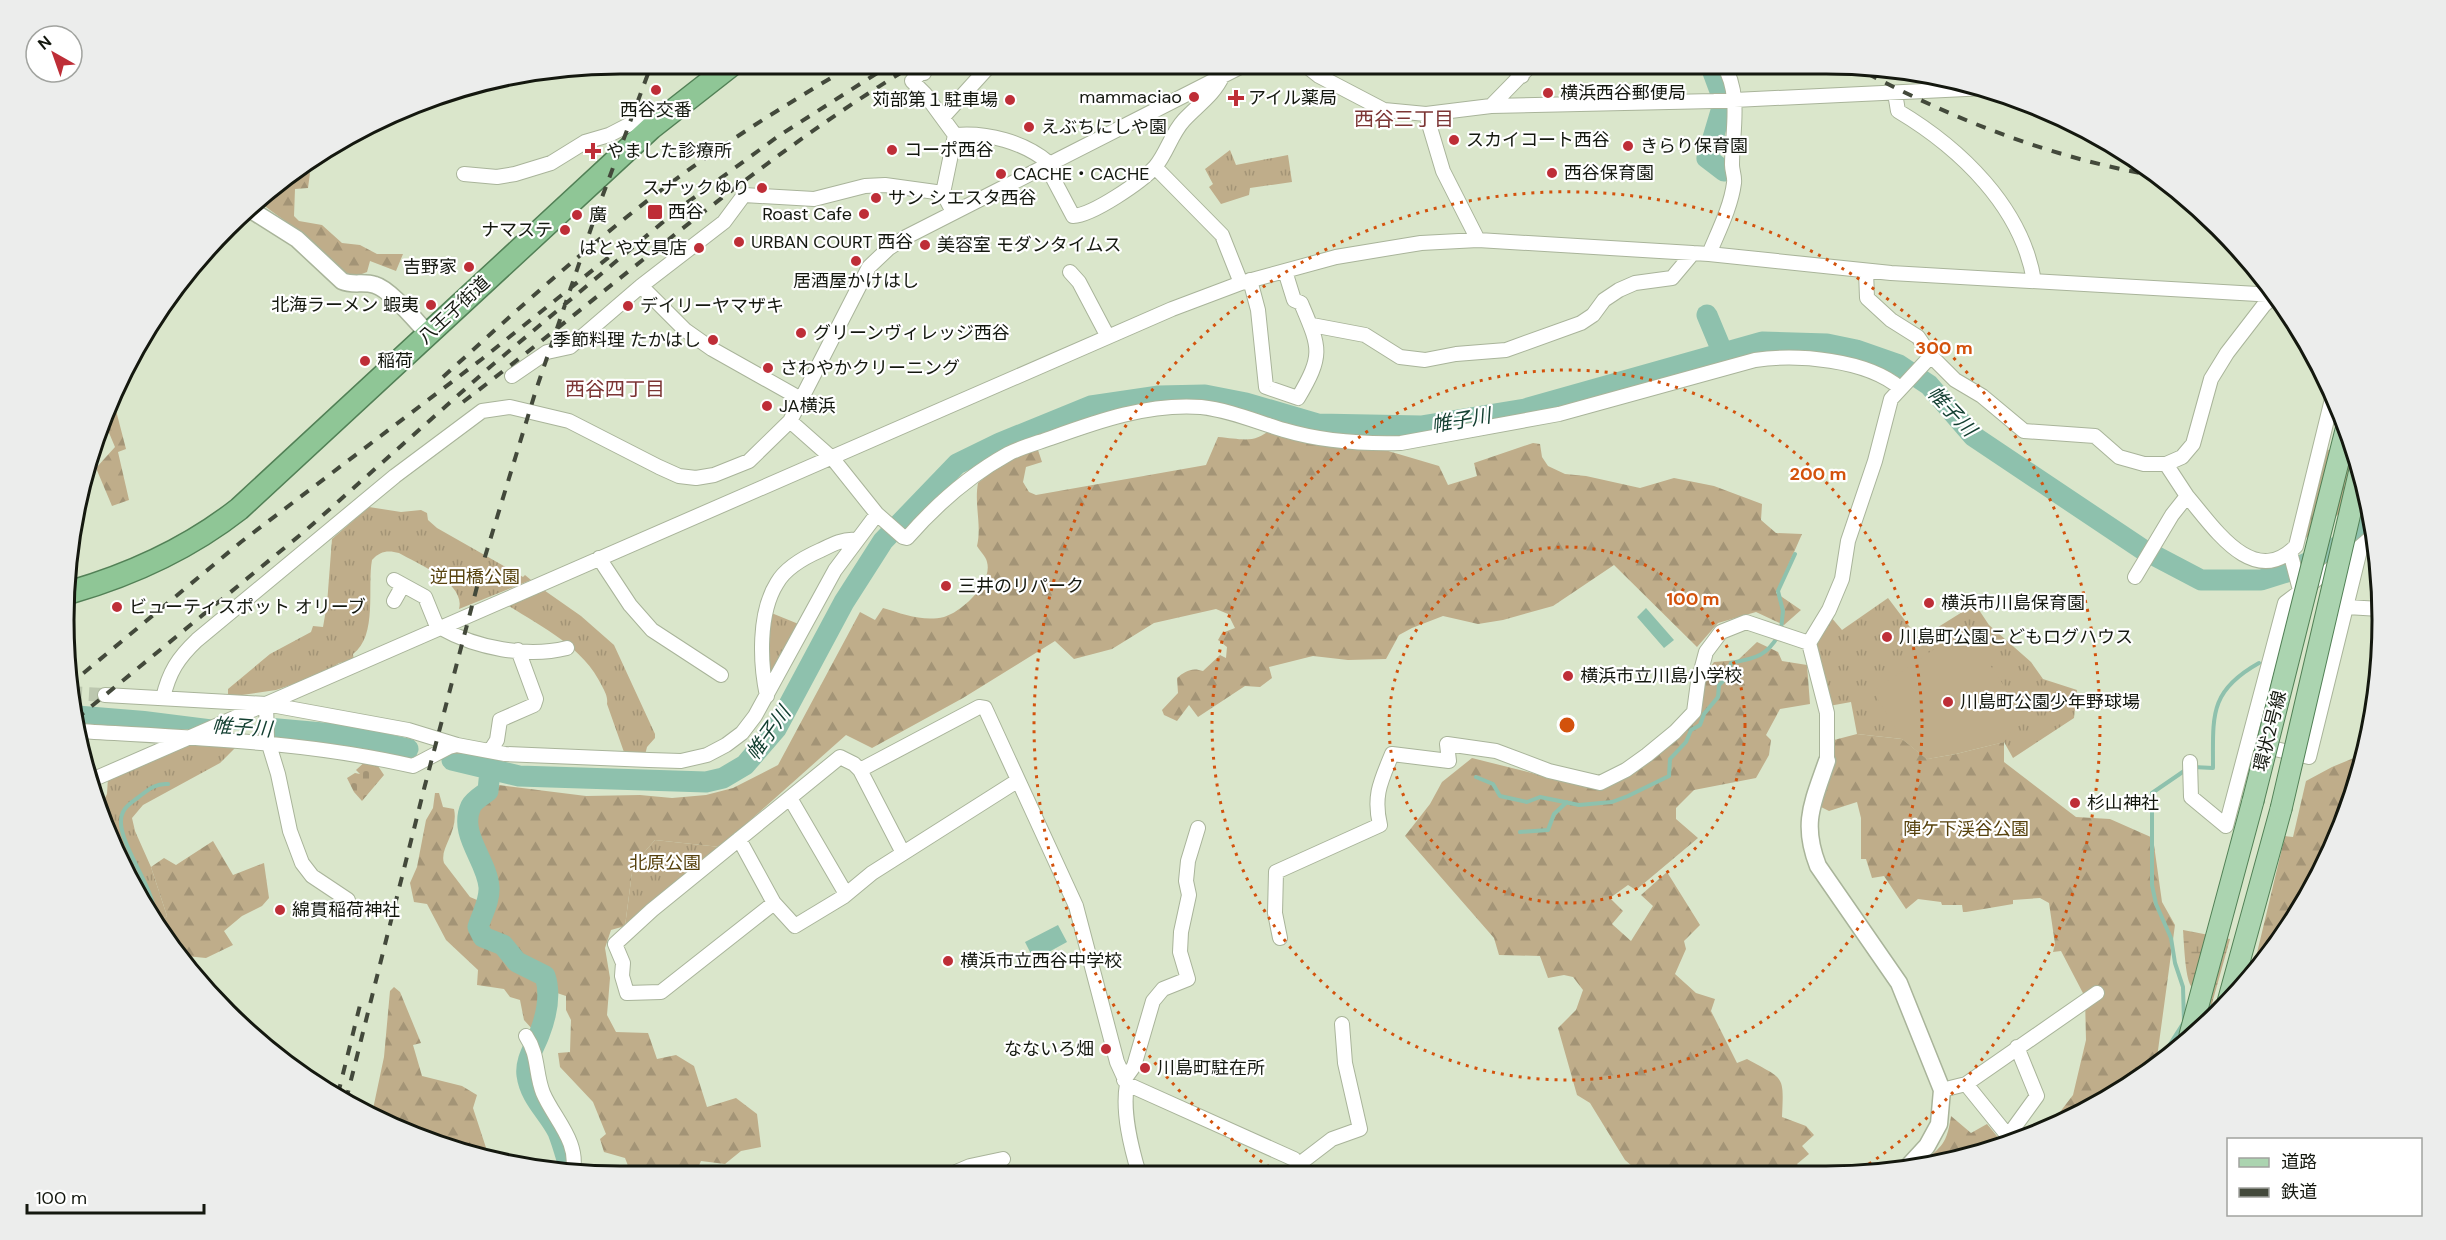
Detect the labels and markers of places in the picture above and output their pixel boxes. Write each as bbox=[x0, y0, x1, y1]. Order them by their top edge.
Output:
place label: 横浜西谷郵便局 bbox=[1560, 81, 1686, 105]
marker: 西谷交番 bbox=[649, 83, 663, 97]
place label: mammaciao bbox=[1079, 85, 1182, 109]
place label: アイル薬局 bbox=[1248, 86, 1337, 110]
marker: 横浜西谷郵便局 bbox=[1541, 86, 1555, 100]
place label: 苅部第１駐車場 bbox=[872, 88, 998, 112]
marker: mammaciao bbox=[1187, 90, 1201, 104]
marker: アイル薬局 bbox=[1229, 91, 1243, 105]
marker: 苅部第１駐車場 bbox=[1003, 93, 1017, 107]
place label: 西谷交番 bbox=[620, 98, 692, 122]
place label: えぶちにしや園 bbox=[1041, 115, 1167, 139]
marker: えぶちにしや園 bbox=[1022, 120, 1036, 134]
place label: スカイコート西谷 bbox=[1466, 128, 1610, 152]
marker: スカイコート西谷 bbox=[1447, 133, 1461, 147]
place label: きらり保育園 bbox=[1640, 134, 1748, 158]
place label: コーポ西谷 bbox=[904, 138, 994, 162]
place label: やました診療所 bbox=[606, 139, 732, 163]
marker: きらり保育園 bbox=[1621, 139, 1635, 153]
marker: やました診療所 bbox=[584, 142, 602, 160]
marker: コーポ西谷 bbox=[885, 143, 899, 157]
place label: 西谷保育園 bbox=[1564, 161, 1654, 185]
place label: CACHE・CACHE bbox=[1013, 162, 1149, 186]
marker: 西谷保育園 bbox=[1545, 166, 1559, 180]
marker: CACHE・CACHE bbox=[994, 167, 1008, 181]
place label: スナックゆり bbox=[642, 176, 750, 200]
marker: スナックゆり bbox=[755, 181, 769, 195]
place label: サン シエスタ西谷 bbox=[888, 186, 1037, 210]
marker: サン シエスタ西谷 bbox=[869, 191, 883, 205]
place label: 西谷 bbox=[668, 200, 704, 224]
place label: Roast Cafe bbox=[762, 202, 852, 226]
place label: 廣 bbox=[589, 203, 607, 227]
marker: 西谷 bbox=[646, 203, 664, 221]
marker: Roast Cafe bbox=[857, 207, 871, 221]
marker: 廣 bbox=[570, 208, 584, 222]
place label: ナマステ bbox=[481, 218, 553, 242]
marker: ナマステ bbox=[558, 223, 572, 237]
place label: URBAN COURT 西谷 bbox=[751, 230, 914, 254]
place label: 美容室 モダンタイムス bbox=[937, 233, 1121, 257]
marker: URBAN COURT 西谷 bbox=[732, 235, 746, 249]
place label: はとや文具店 bbox=[579, 236, 687, 260]
marker: 美容室 モダンタイムス bbox=[918, 238, 932, 252]
marker: はとや文具店 bbox=[692, 241, 706, 255]
marker: 居酒屋かけはし bbox=[849, 254, 863, 268]
place label: 吉野家 bbox=[403, 255, 457, 279]
marker: 吉野家 bbox=[462, 260, 476, 274]
place label: 居酒屋かけはし bbox=[793, 269, 919, 293]
place label: 北海ラーメン 蝦夷 bbox=[271, 293, 419, 317]
place label: デイリーヤマザキ bbox=[640, 294, 784, 318]
marker: 北海ラーメン 蝦夷 bbox=[424, 298, 438, 312]
marker: デイリーヤマザキ bbox=[621, 299, 635, 313]
place label: グリーンヴィレッジ西谷 bbox=[813, 321, 1010, 345]
marker: グリーンヴィレッジ西谷 bbox=[794, 326, 808, 340]
place label: 季節料理 たかはし bbox=[553, 328, 701, 352]
marker: 季節料理 たかはし bbox=[706, 333, 720, 347]
place label: 稲荷 bbox=[377, 349, 413, 373]
marker: 稲荷 bbox=[358, 354, 372, 368]
place label: さわやかクリーニング bbox=[780, 356, 960, 380]
marker: さわやかクリーニング bbox=[761, 361, 775, 375]
place label: JA横浜 bbox=[779, 394, 835, 418]
marker: JA横浜 bbox=[760, 399, 774, 413]
place label: 三井のリパーク bbox=[958, 574, 1084, 598]
marker: 三井のリパーク bbox=[939, 579, 953, 593]
place label: 横浜市川島保育園 bbox=[1941, 591, 2085, 615]
place label: ビューティスポット オリーブ bbox=[129, 595, 366, 619]
marker: 横浜市川島保育園 bbox=[1922, 596, 1936, 610]
marker: ビューティスポット オリーブ bbox=[110, 600, 124, 614]
place label: 川島町公園こどもログハウス bbox=[1899, 625, 2133, 649]
marker: 川島町公園こどもログハウス bbox=[1880, 630, 1894, 644]
place label: 横浜市立川島小学校 bbox=[1580, 664, 1742, 688]
marker: 横浜市立川島小学校 bbox=[1561, 669, 1575, 683]
place label: 川島町公園少年野球場 bbox=[1960, 690, 2140, 714]
marker: 川島町公園少年野球場 bbox=[1941, 695, 1955, 709]
centre of rings bbox=[1557, 715, 1577, 735]
place label: 杉山神社 bbox=[2087, 791, 2159, 815]
marker: 杉山神社 bbox=[2068, 796, 2082, 810]
place label: 綿貫稲荷神社 bbox=[292, 898, 400, 922]
marker: 綿貫稲荷神社 bbox=[273, 903, 287, 917]
place label: 横浜市立西谷中学校 bbox=[960, 949, 1122, 973]
marker: 横浜市立西谷中学校 bbox=[941, 954, 955, 968]
place label: なないろ畑 bbox=[1004, 1037, 1094, 1061]
marker: なないろ畑 bbox=[1099, 1042, 1113, 1056]
place label: 川島町駐在所 bbox=[1157, 1056, 1265, 1080]
marker: 川島町駐在所 bbox=[1138, 1061, 1152, 1075]

